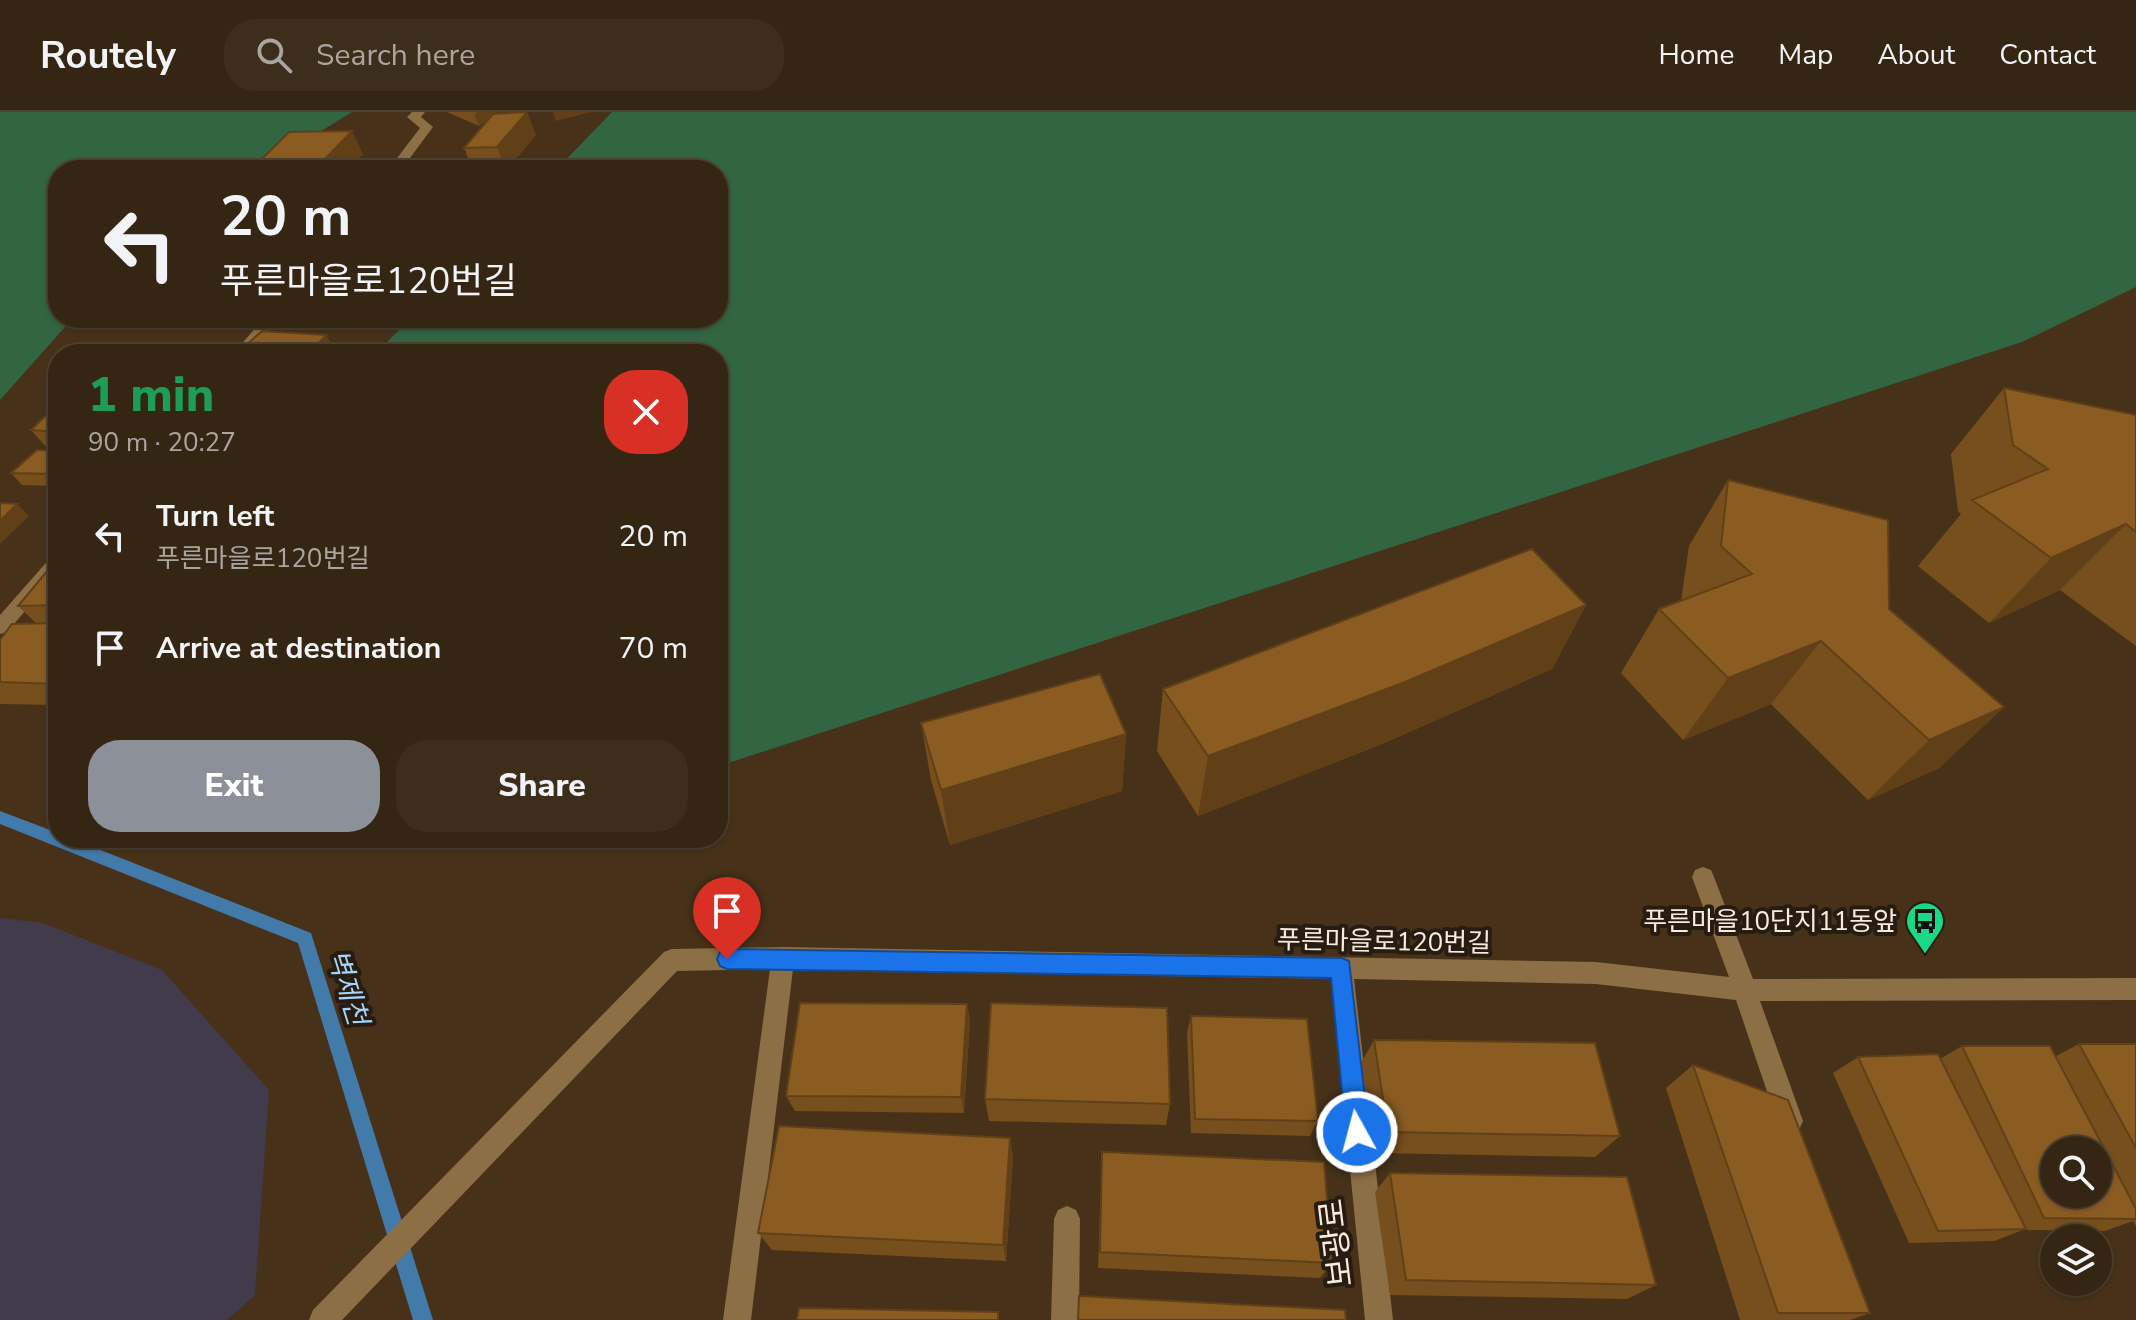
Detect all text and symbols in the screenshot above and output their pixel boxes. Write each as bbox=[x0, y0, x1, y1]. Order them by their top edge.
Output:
search box bbox=[224, 19, 784, 91]
text: Routely bbox=[40, 30, 176, 81]
icon: search bbox=[252, 33, 296, 77]
text: Search here bbox=[316, 35, 475, 76]
text: Home bbox=[1659, 36, 1734, 74]
text: Map bbox=[1778, 36, 1833, 74]
text: About bbox=[1877, 36, 1955, 74]
text: Contact bbox=[1999, 36, 2096, 74]
text: 20 m bbox=[220, 178, 351, 255]
icon: left bbox=[88, 192, 192, 296]
text: 푸른마을로120번길 bbox=[220, 257, 517, 306]
text: 1 min bbox=[88, 362, 214, 428]
button: close bbox=[604, 370, 688, 454]
text: 90 m · 20:27 bbox=[88, 425, 236, 460]
text: Turn left bbox=[156, 496, 274, 537]
icon: left bbox=[88, 514, 132, 558]
text: 20 m bbox=[619, 516, 688, 557]
text: 푸른마을로120번길 bbox=[156, 541, 370, 576]
icon: arrive bbox=[88, 626, 132, 670]
text: Arrive at destination bbox=[156, 628, 441, 669]
text: 70 m bbox=[619, 628, 688, 669]
button: Exit bbox=[88, 740, 380, 832]
button: Share bbox=[396, 740, 688, 832]
pin bbox=[693, 877, 761, 959]
icon: arrive bbox=[705, 889, 749, 933]
bus stop icon: 푸른마을10단지11동앞 bbox=[1904, 900, 1946, 955]
place label: 푸른마을10단지11동앞 bbox=[1643, 904, 1897, 939]
street label: 푸른마을로120번길 bbox=[1277, 922, 1491, 961]
water label: 벽제천 bbox=[318, 945, 377, 1033]
position arrow bbox=[1315, 1090, 1399, 1174]
map controls bbox=[2040, 1136, 2112, 1296]
button: search bbox=[2040, 1136, 2112, 1208]
street label: 보광로 bbox=[1310, 1196, 1363, 1289]
button: layers bbox=[2040, 1224, 2112, 1296]

